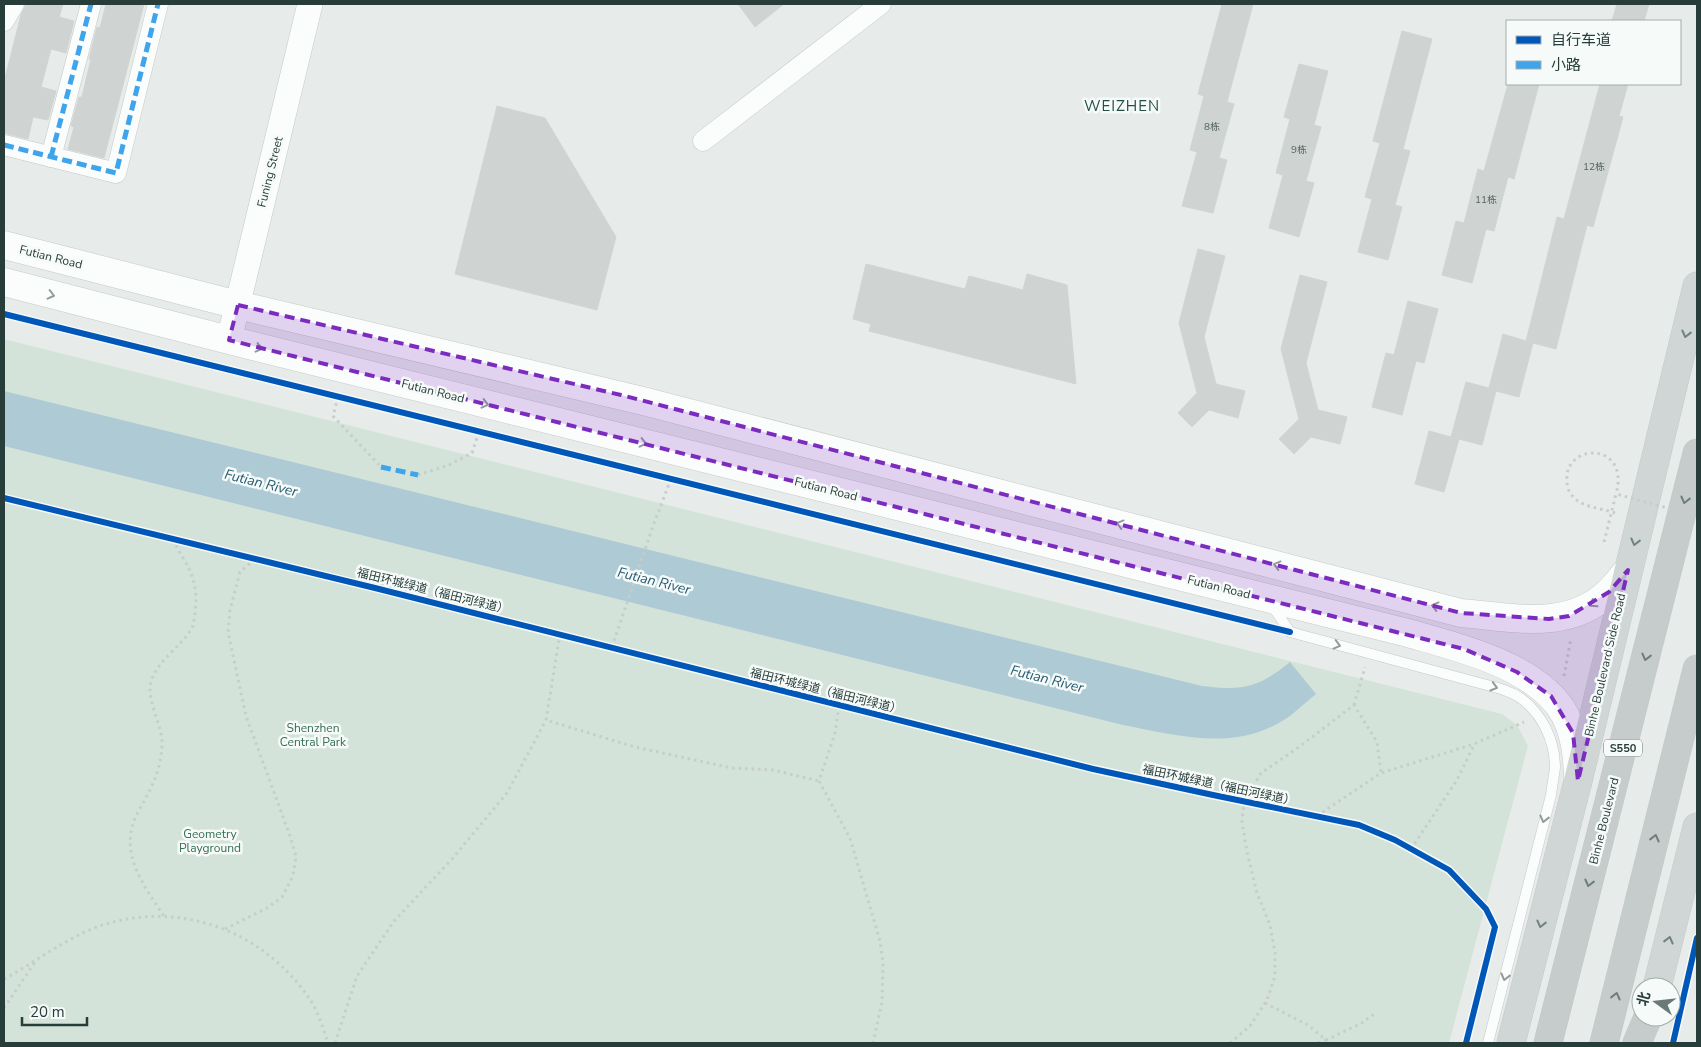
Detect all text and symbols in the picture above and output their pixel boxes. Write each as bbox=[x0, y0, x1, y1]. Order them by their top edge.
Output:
legend bbox=[1506, 20, 1681, 85]
text: 自行车道 bbox=[1551, 30, 1611, 50]
text: 小路 bbox=[1551, 55, 1581, 75]
district label: WEIZHEN bbox=[1084, 96, 1160, 116]
house number: 8栋 bbox=[1204, 120, 1220, 134]
street label: Funing Street bbox=[253, 134, 287, 209]
house number: 9栋 bbox=[1291, 143, 1307, 157]
house number: 12栋 bbox=[1583, 160, 1605, 174]
house number: 11栋 bbox=[1475, 193, 1497, 207]
street label: Futian Road bbox=[18, 241, 84, 273]
one-way arrow bbox=[46, 289, 54, 299]
one-way arrow bbox=[1681, 329, 1692, 338]
one-way arrow bbox=[255, 342, 264, 353]
street label: Futian Road bbox=[400, 375, 466, 407]
one-way arrow bbox=[480, 398, 489, 409]
one-way arrow bbox=[638, 437, 647, 448]
water label: Futian River bbox=[222, 465, 300, 501]
street label: Futian Road bbox=[793, 473, 859, 505]
one-way arrow bbox=[1680, 495, 1691, 504]
one-way arrow bbox=[1117, 520, 1125, 530]
one-way arrow bbox=[1630, 538, 1641, 547]
one-way arrow bbox=[1273, 560, 1282, 571]
water label: Futian River bbox=[615, 563, 693, 599]
street label: 福田环城绿道（福田河绿道） bbox=[355, 564, 511, 618]
street label: Futian Road bbox=[1186, 571, 1252, 603]
street label: Binhe Boulevard Side Road bbox=[1581, 592, 1629, 738]
one-way arrow bbox=[1589, 597, 1598, 607]
one-way arrow bbox=[1430, 601, 1439, 612]
one-way arrow bbox=[1332, 639, 1341, 649]
one-way arrow bbox=[1641, 653, 1651, 661]
water label: Futian River bbox=[1008, 661, 1086, 697]
street label: 福田环城绿道（福田河绿道） bbox=[748, 664, 904, 718]
one-way arrow bbox=[1489, 681, 1498, 691]
park label: Shenzhen Central Park bbox=[280, 720, 347, 750]
road number: S550 bbox=[1604, 740, 1642, 756]
street label: 福田环城绿道（福田河绿道） bbox=[1141, 761, 1297, 809]
street label: Binhe Boulevard bbox=[1585, 776, 1623, 866]
one-way arrow bbox=[1540, 815, 1550, 823]
park label: Geometry Playground bbox=[179, 826, 241, 856]
one-way arrow bbox=[1649, 834, 1660, 843]
one-way arrow bbox=[1584, 878, 1595, 887]
one-way arrow bbox=[1536, 919, 1547, 928]
one-way arrow bbox=[1663, 935, 1674, 944]
one-way arrow bbox=[1500, 972, 1511, 981]
north arrow bbox=[1631, 977, 1681, 1027]
text: 北 bbox=[1633, 990, 1655, 1008]
one-way arrow bbox=[1610, 991, 1621, 1000]
scale bar bbox=[22, 994, 88, 1026]
text: 20 m bbox=[30, 1002, 65, 1022]

